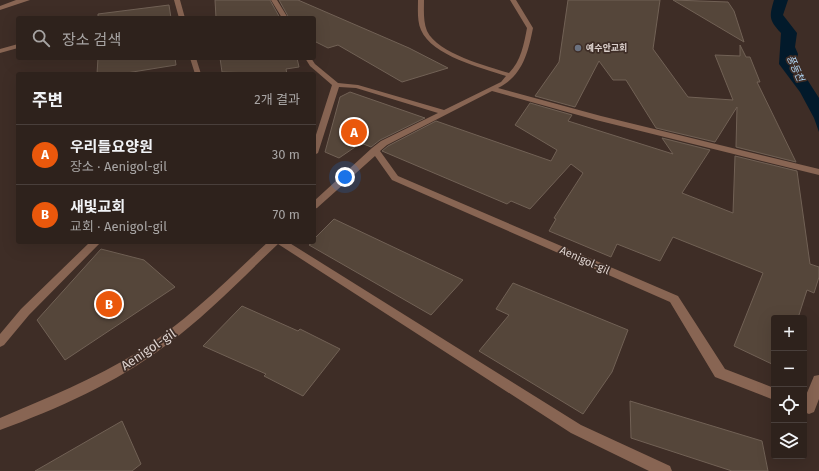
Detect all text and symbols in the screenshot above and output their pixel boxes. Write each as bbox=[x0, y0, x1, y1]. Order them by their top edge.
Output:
search box bbox=[16, 16, 316, 60]
icon: search bbox=[30, 27, 52, 49]
text: 장소 검색 bbox=[62, 31, 121, 49]
marker: 예수안교회 bbox=[573, 43, 583, 53]
place label: 예수안교회 bbox=[586, 43, 627, 53]
water label: 풍동천 bbox=[784, 53, 807, 85]
text: 주변 bbox=[32, 90, 63, 111]
text: 2개 결과 bbox=[254, 92, 300, 107]
pin: A bbox=[341, 117, 367, 147]
text: 우리들요양원 bbox=[70, 138, 153, 156]
text: A bbox=[41, 147, 49, 162]
text: 30 m bbox=[272, 147, 300, 162]
text: 장소 · Aenigol-gil bbox=[70, 159, 167, 174]
your location bbox=[335, 167, 355, 187]
text: 새빛교회 bbox=[70, 198, 125, 216]
text: B bbox=[41, 207, 49, 222]
text: 70 m bbox=[273, 207, 300, 222]
text: 교회 · Aenigol-gil bbox=[70, 219, 167, 234]
street label: Aenigol-gil bbox=[558, 244, 612, 277]
pin: B bbox=[96, 289, 122, 319]
map controls bbox=[771, 315, 807, 459]
button: + bbox=[771, 315, 807, 351]
street label: Aenigol-gil bbox=[118, 325, 179, 373]
button: − bbox=[771, 351, 807, 387]
button: locate bbox=[771, 387, 807, 423]
button: layers bbox=[771, 423, 807, 459]

